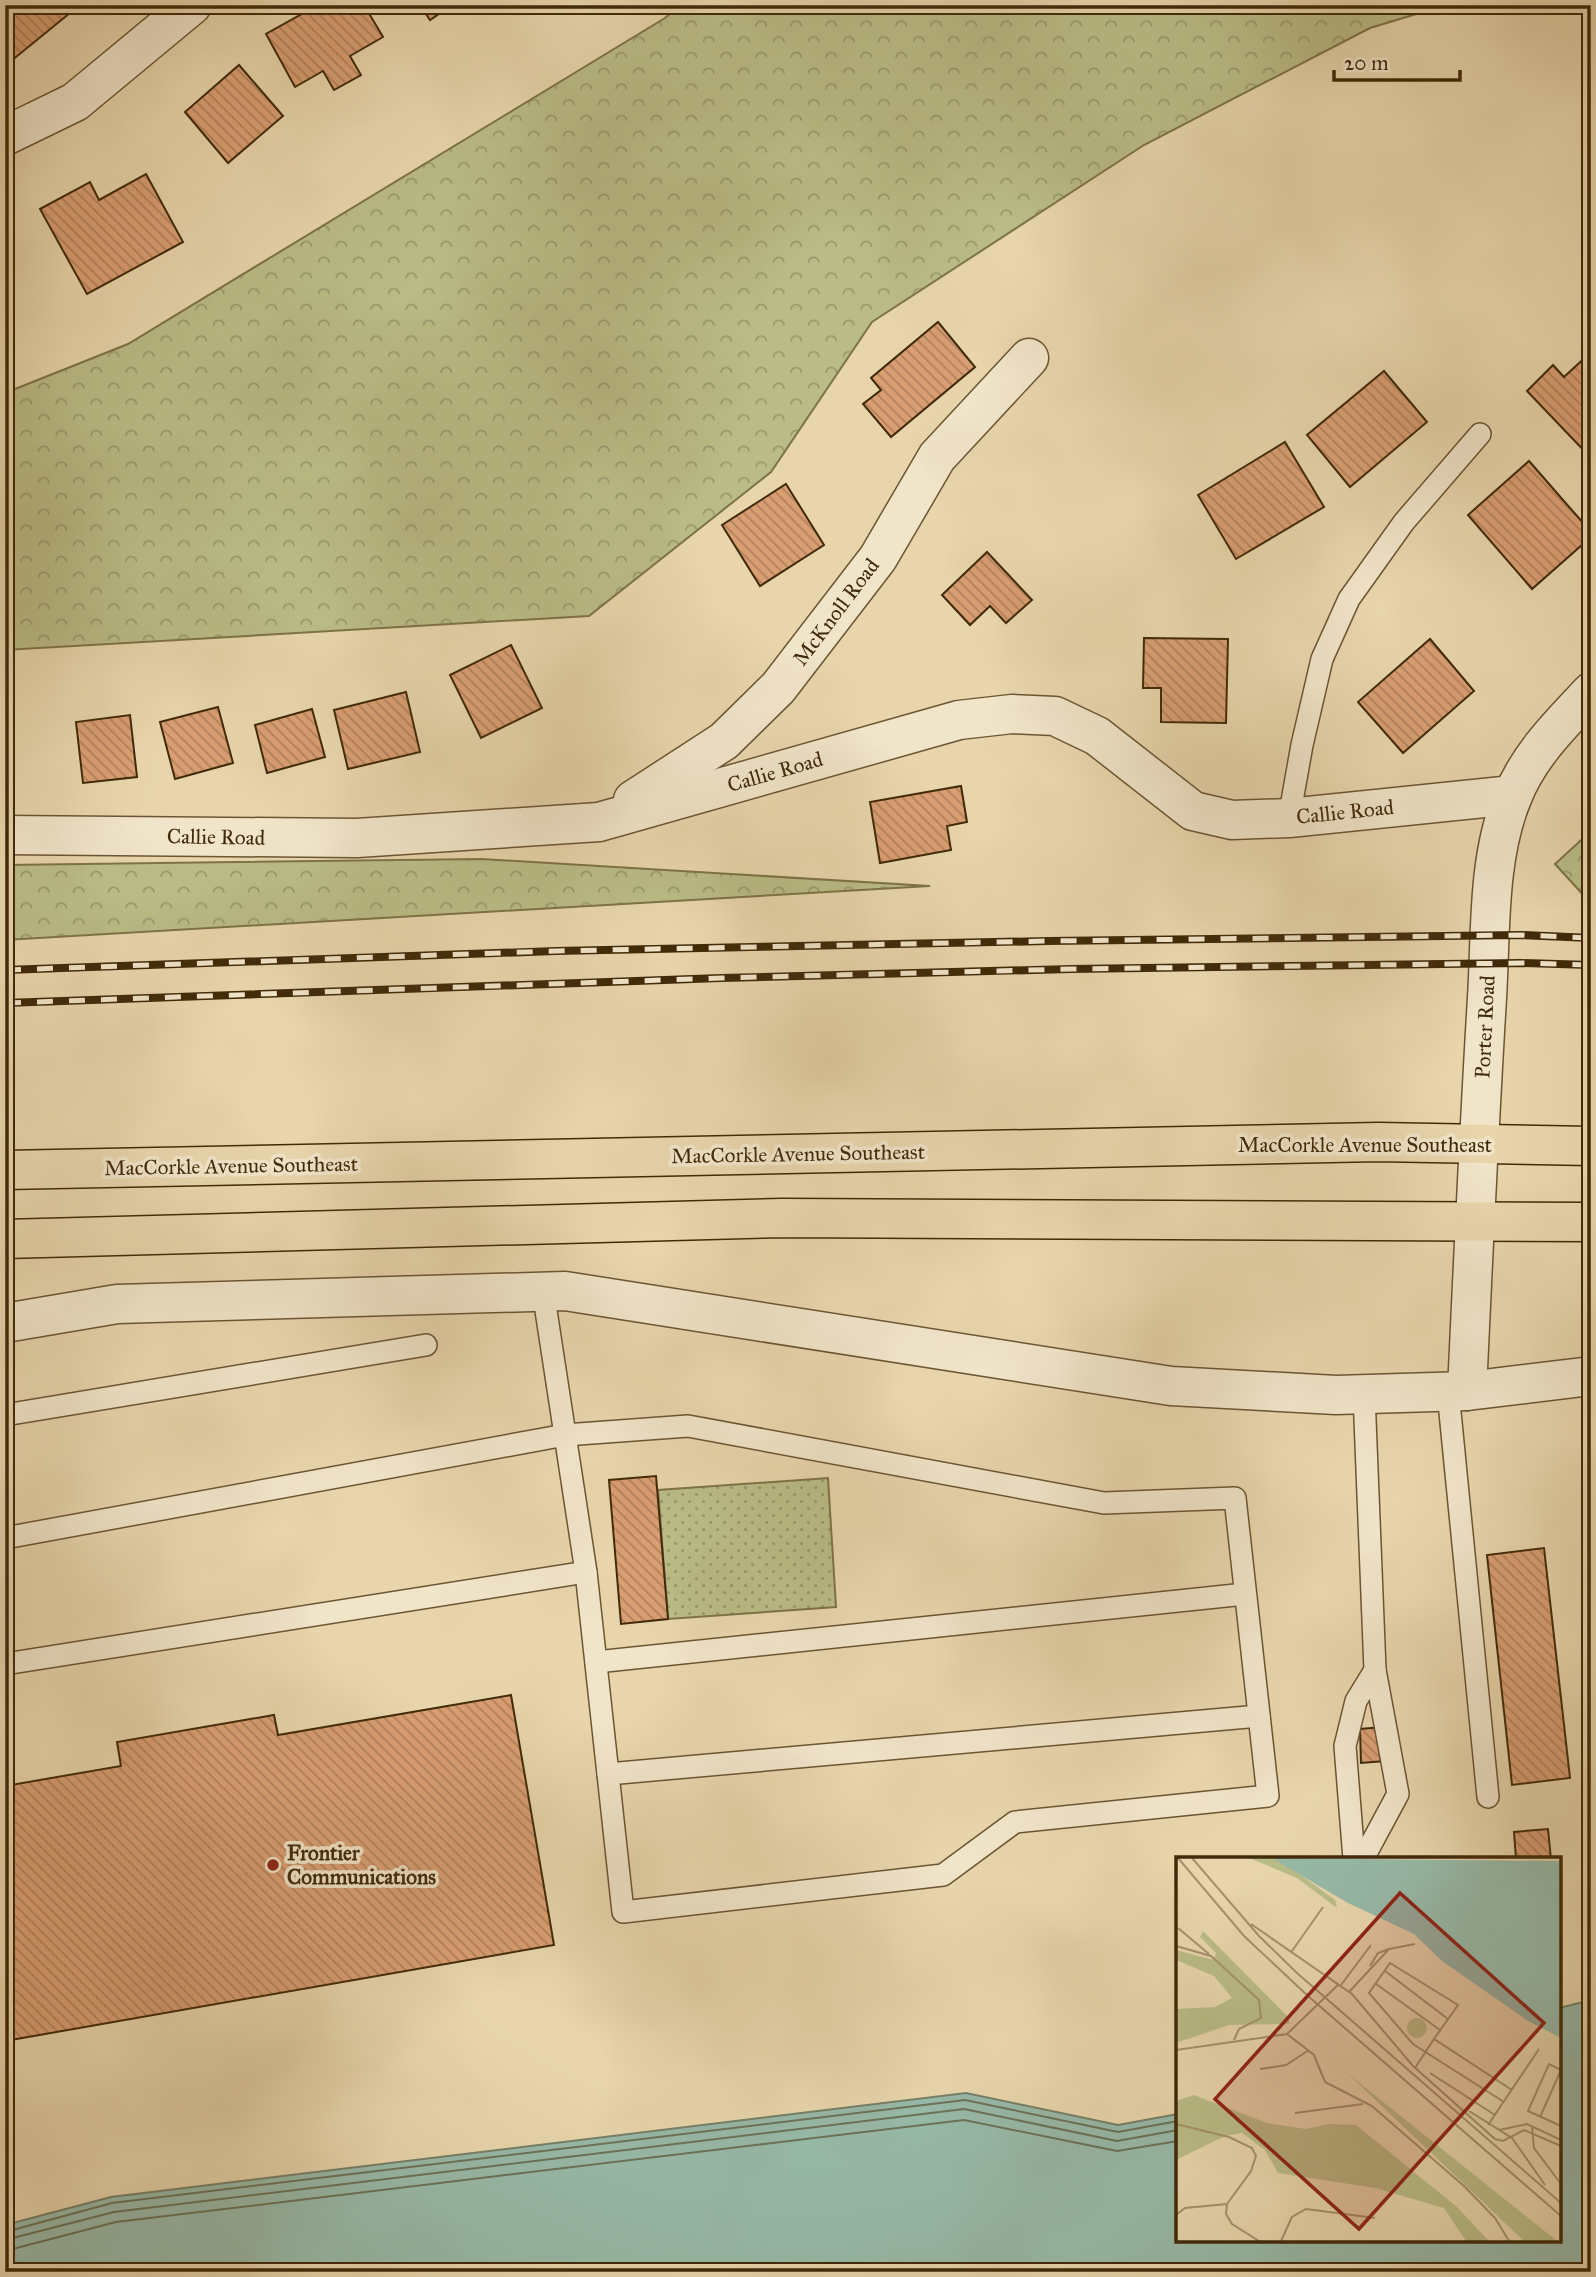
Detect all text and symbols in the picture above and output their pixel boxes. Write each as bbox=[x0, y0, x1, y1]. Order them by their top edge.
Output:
scale bar bbox=[1334, 38, 1460, 82]
text: 20 m bbox=[1344, 50, 1389, 76]
street label: McKnoll Road bbox=[787, 553, 885, 671]
street label: Callie Road bbox=[724, 746, 826, 798]
street label: Callie Road bbox=[1295, 794, 1396, 830]
street label: Callie Road bbox=[167, 823, 266, 851]
street label: Porter Road bbox=[1469, 974, 1501, 1079]
street label: MacCorkle Avenue Southeast bbox=[1238, 1132, 1493, 1158]
street label: MacCorkle Avenue Southeast bbox=[671, 1139, 926, 1169]
street label: MacCorkle Avenue Southeast bbox=[104, 1151, 359, 1181]
place label: Frontier Communications bbox=[287, 1840, 436, 1890]
marker: Frontier Communications bbox=[265, 1857, 281, 1873]
inset map bbox=[1176, 1857, 1561, 2242]

